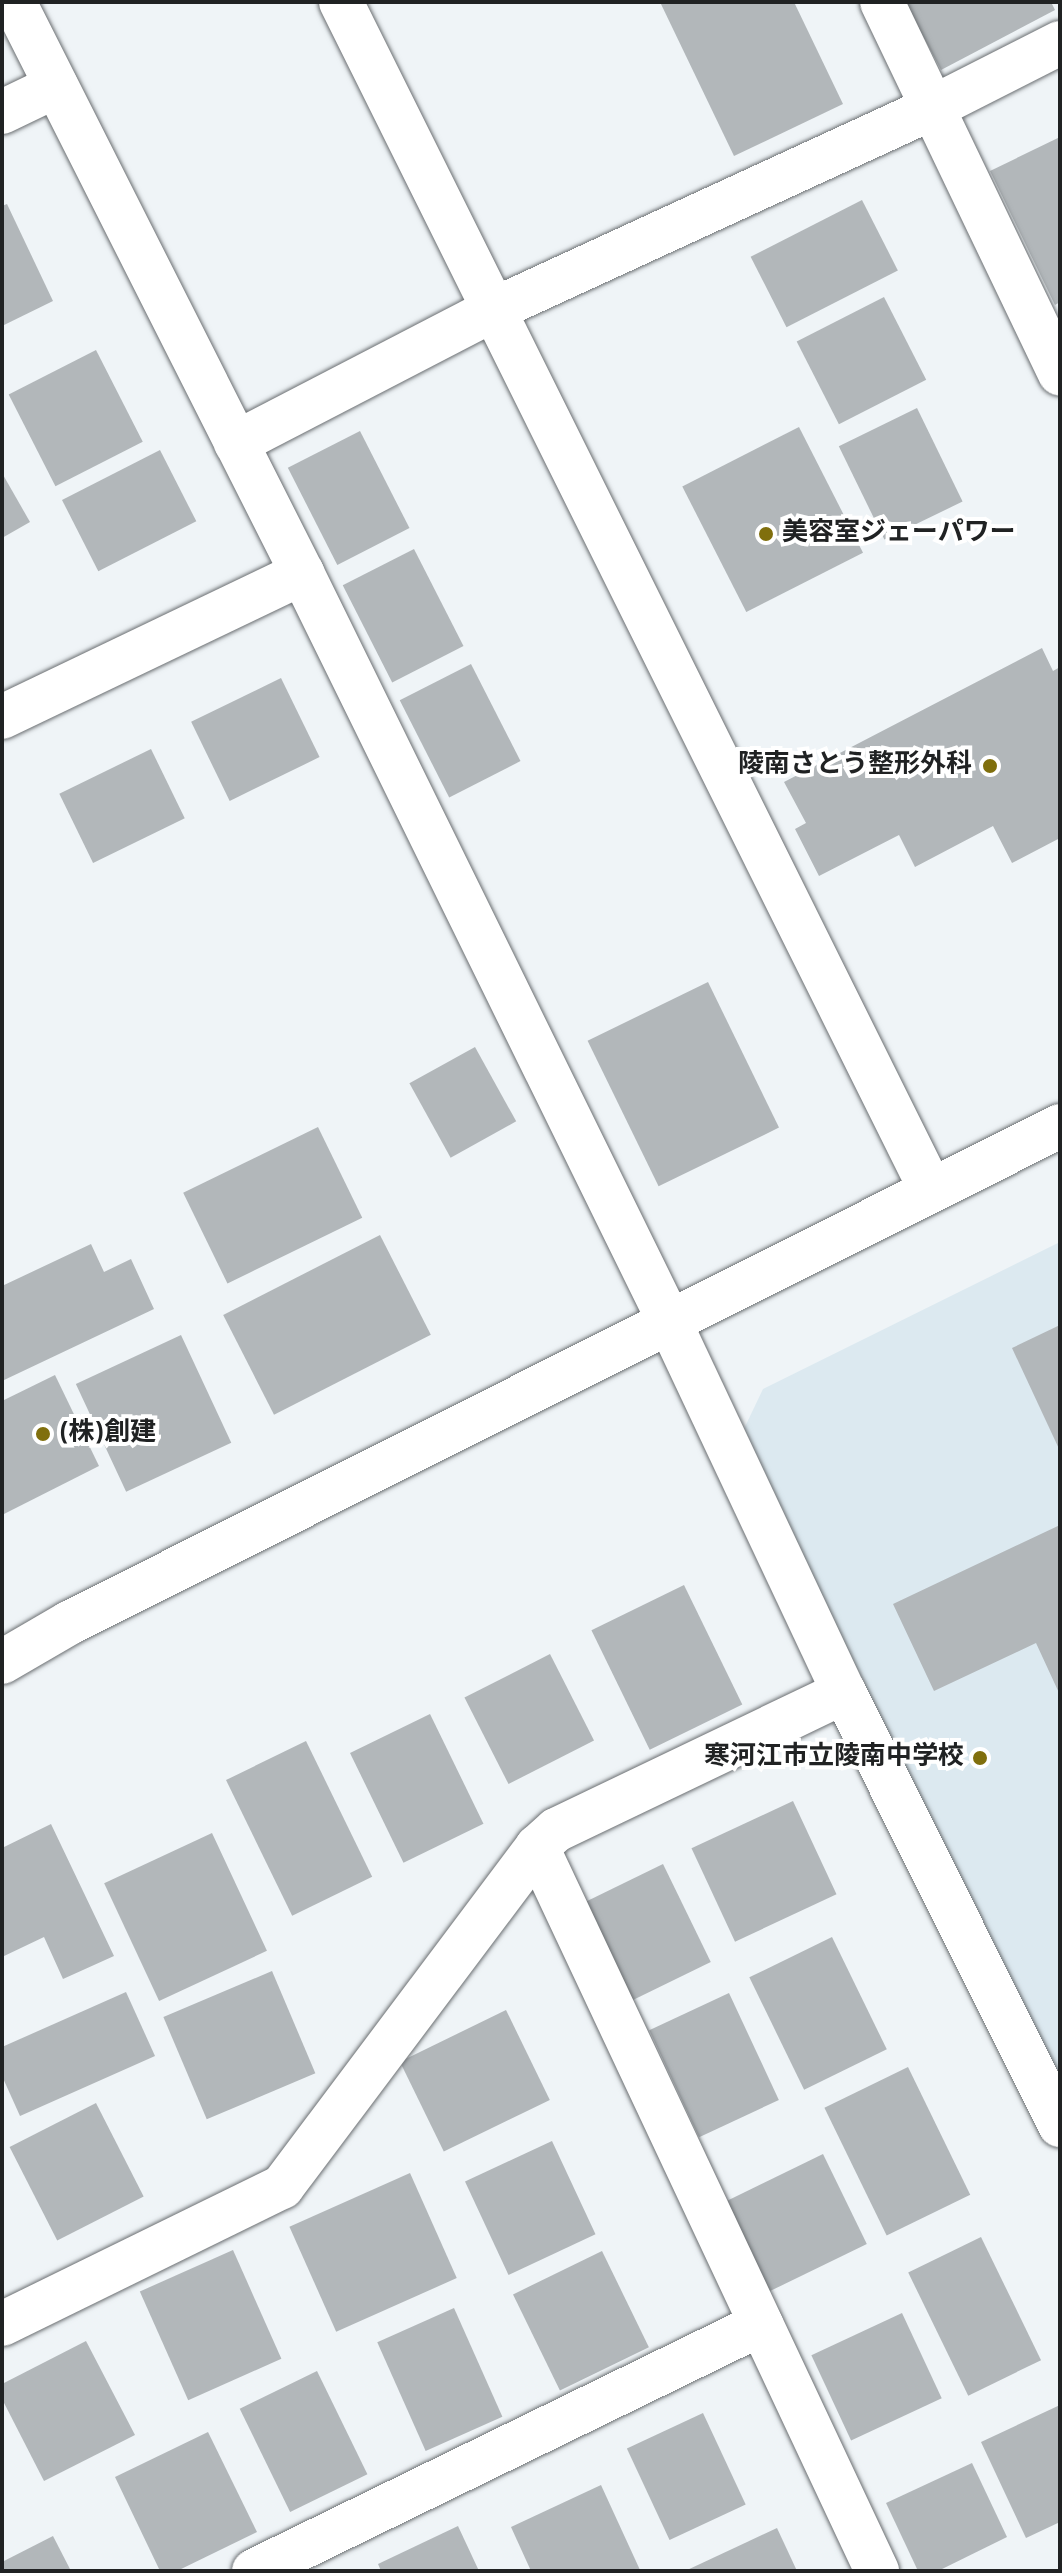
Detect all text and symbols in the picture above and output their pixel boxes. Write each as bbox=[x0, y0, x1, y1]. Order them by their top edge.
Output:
place label: 美容室ジェーパワー bbox=[782, 518, 1016, 550]
marker: 美容室ジェーパワー bbox=[757, 525, 775, 543]
place label: 陵南さとう整形外科 bbox=[738, 750, 972, 782]
marker: 陵南さとう整形外科 bbox=[979, 755, 1001, 777]
place label: (株)創建 bbox=[59, 1418, 156, 1450]
marker: (株)創建 bbox=[34, 1425, 52, 1443]
place label: 寒河江市立陵南中学校 bbox=[704, 1742, 964, 1774]
marker: 寒河江市立陵南中学校 bbox=[971, 1749, 989, 1767]

